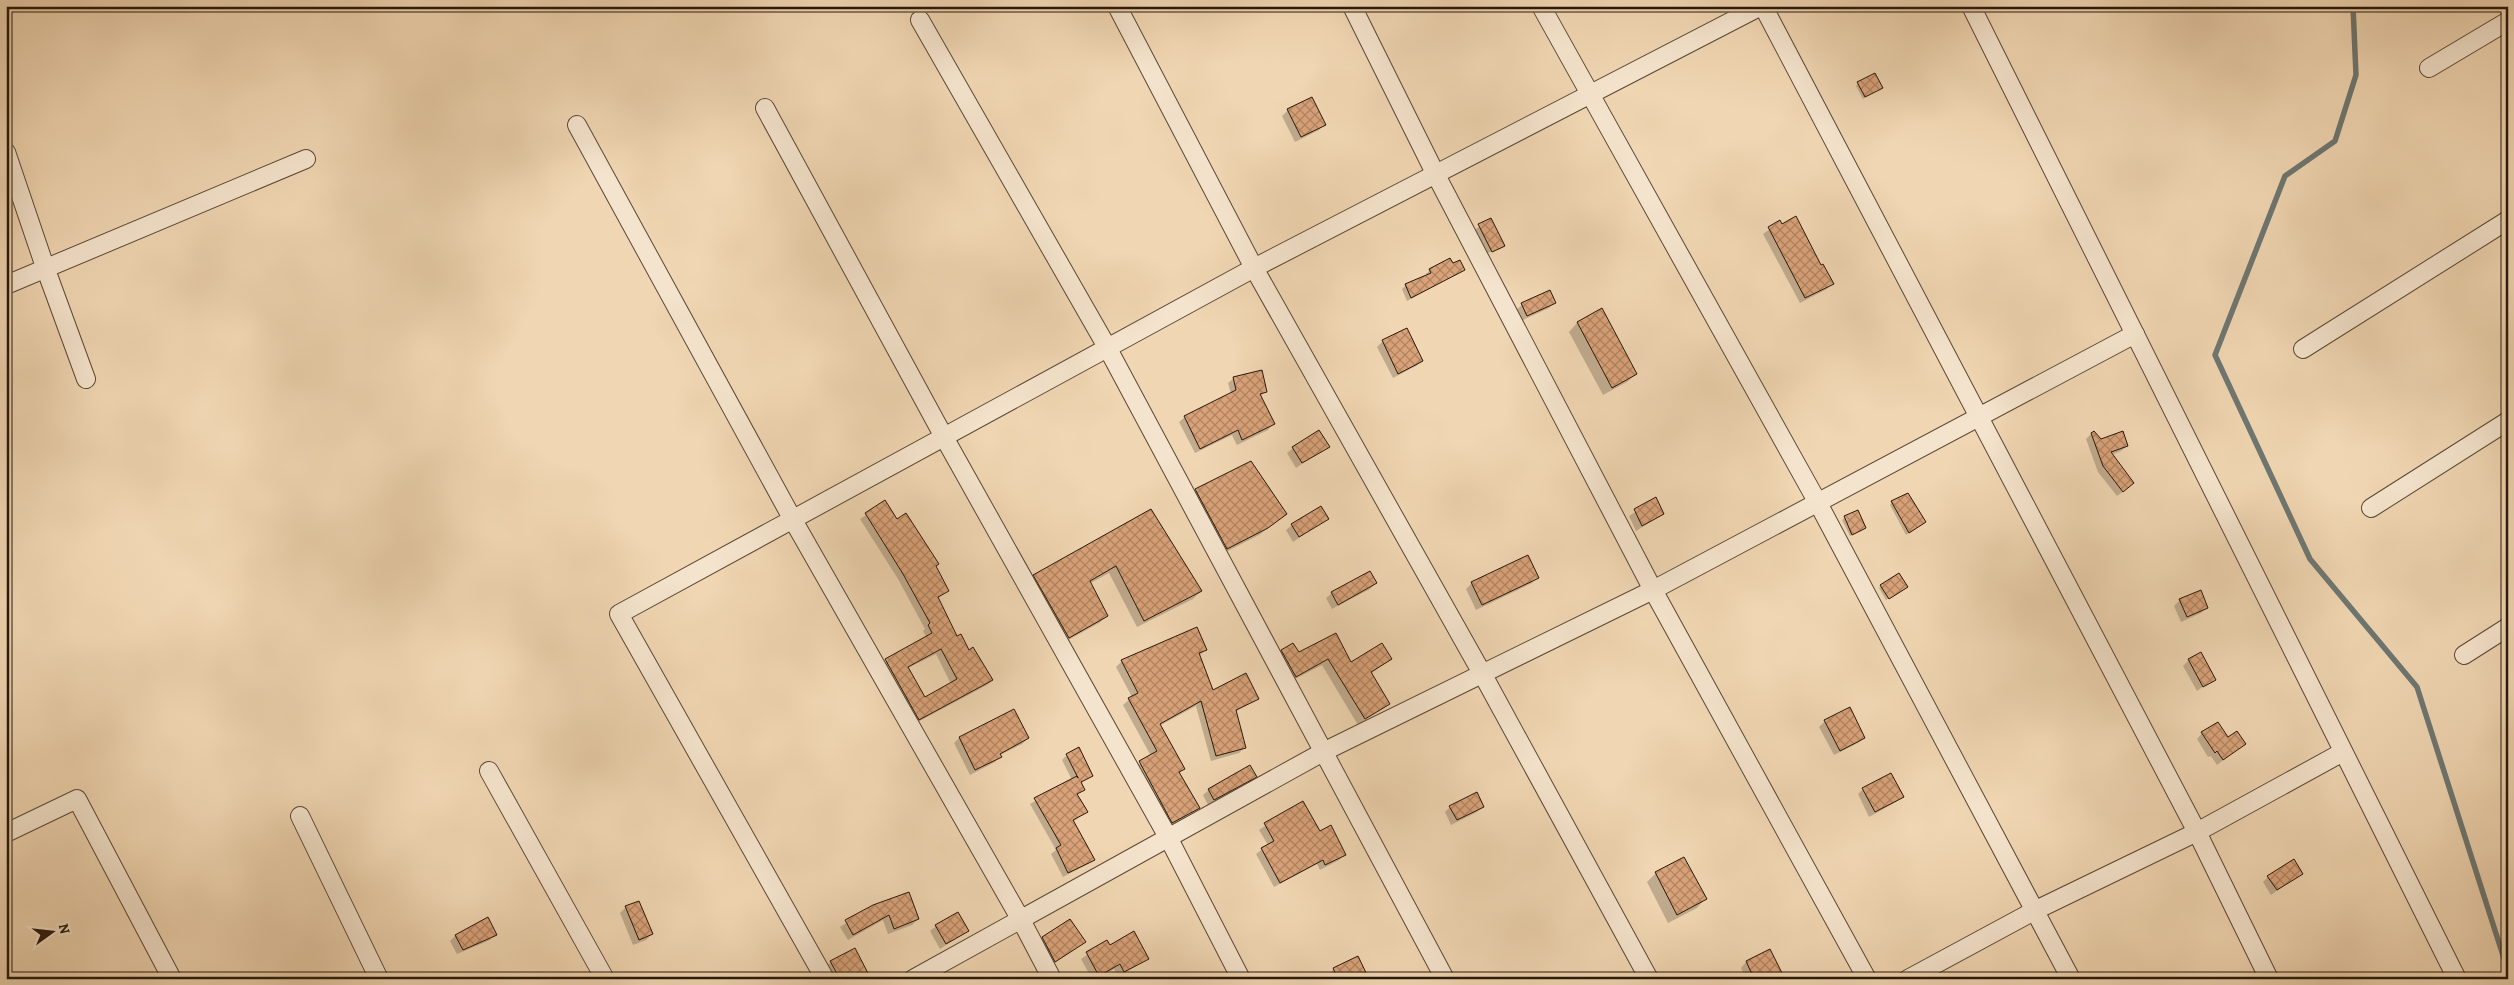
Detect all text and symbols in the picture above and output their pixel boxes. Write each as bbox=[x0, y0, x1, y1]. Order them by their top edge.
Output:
north arrow bbox=[28, 908, 78, 958]
text: N bbox=[54, 921, 75, 936]

